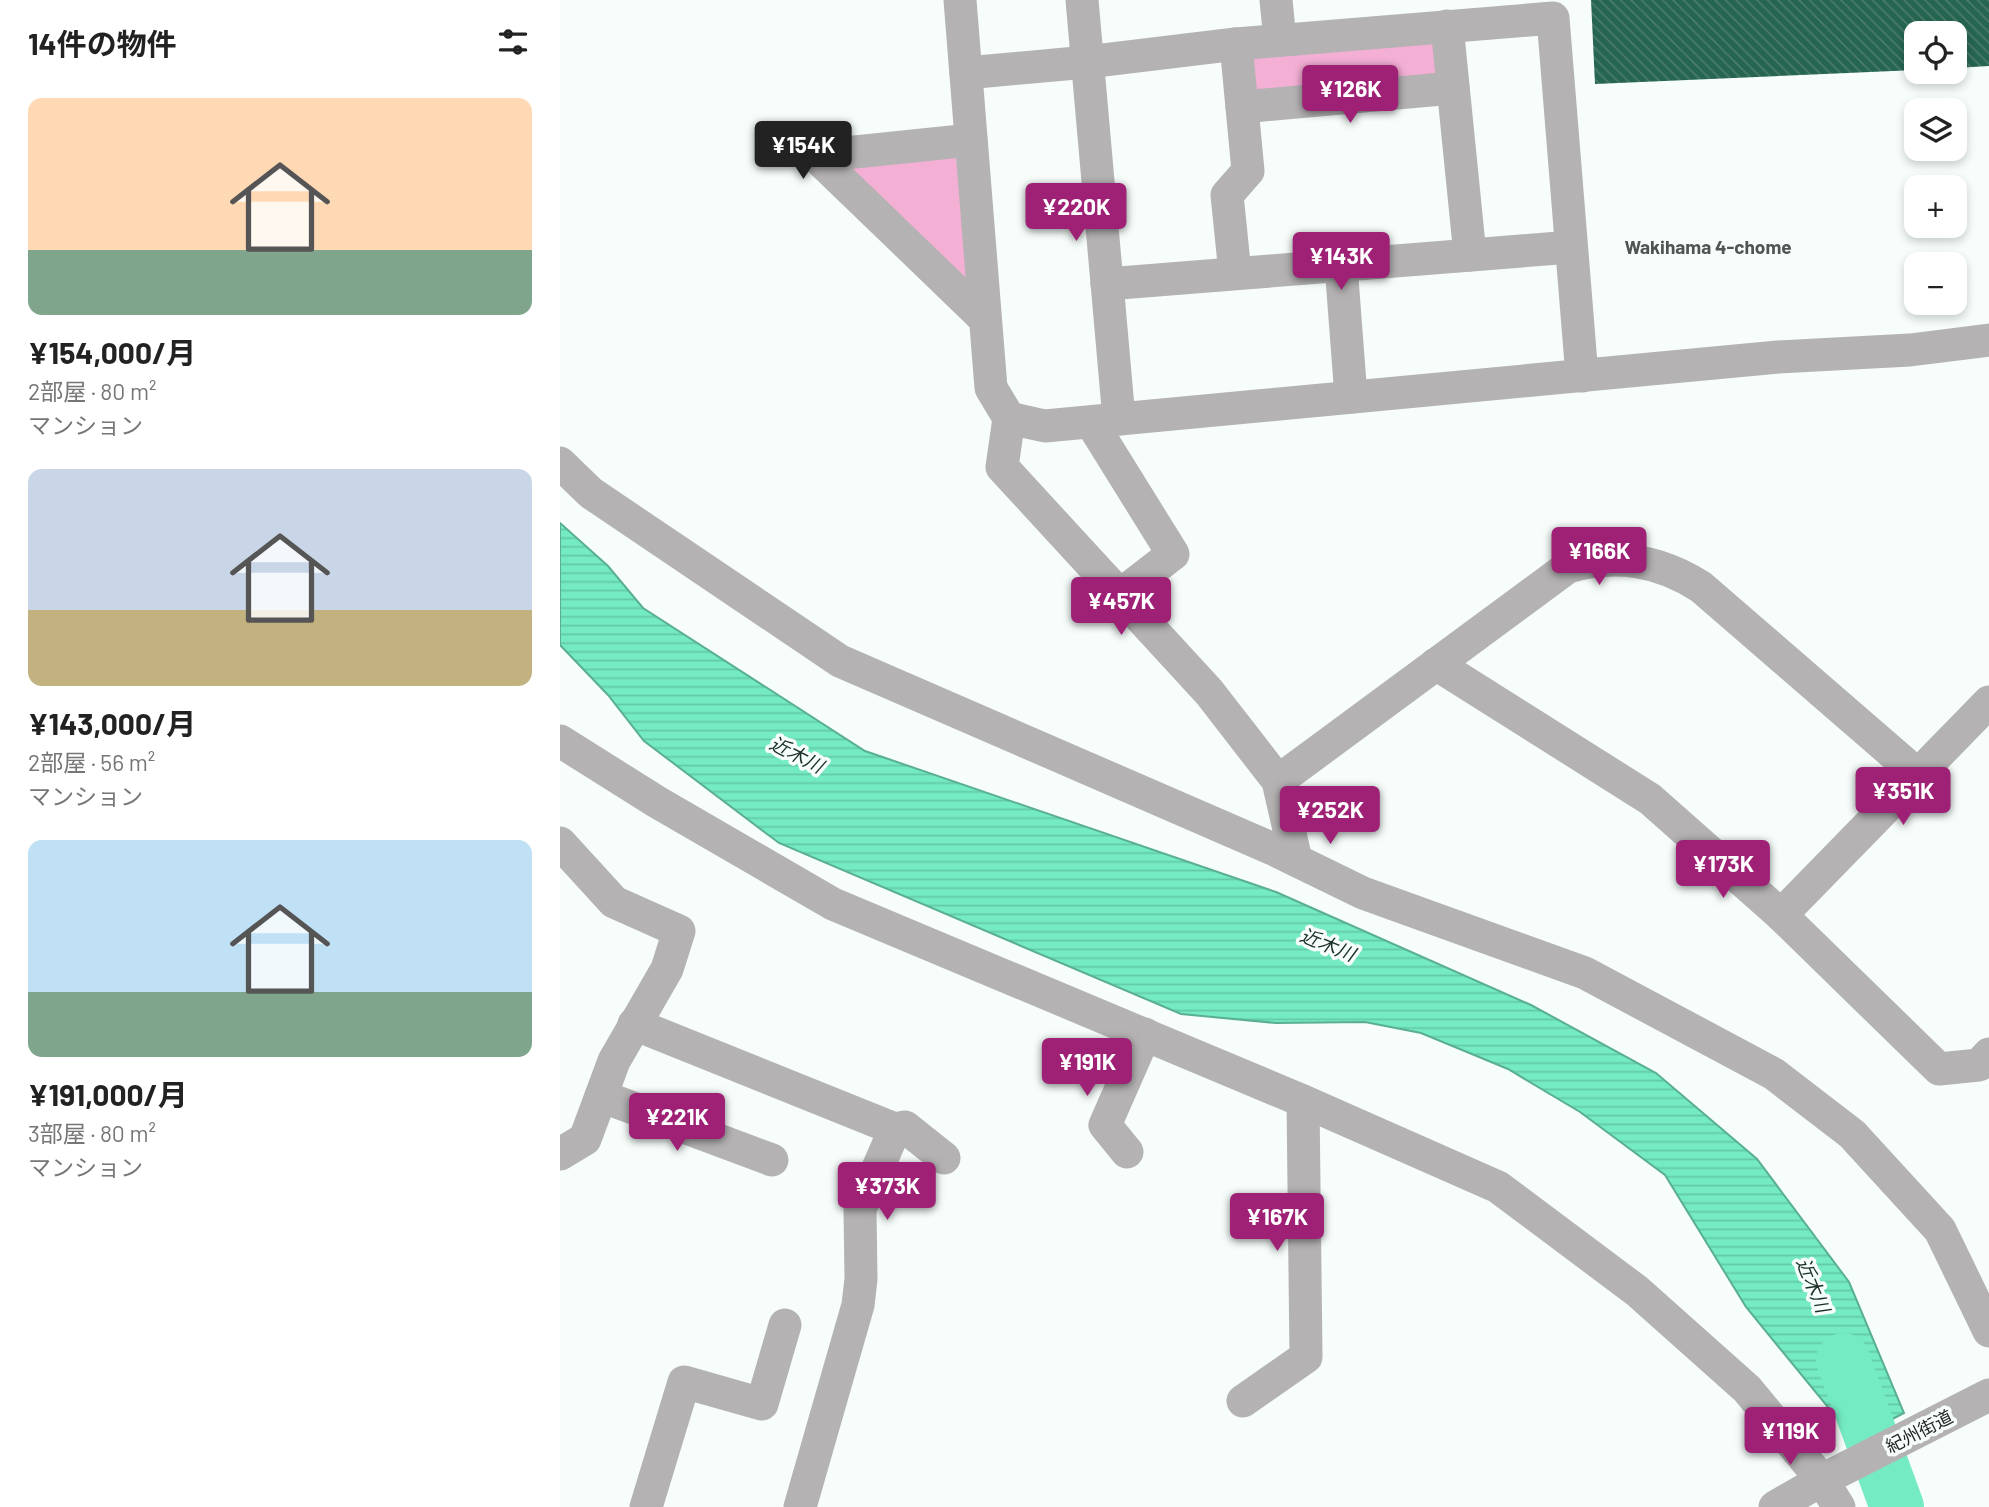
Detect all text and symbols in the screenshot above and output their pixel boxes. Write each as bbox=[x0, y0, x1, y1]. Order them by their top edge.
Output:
map controls bbox=[1904, 21, 1967, 315]
button: locate bbox=[1904, 21, 1967, 84]
icon: filters bbox=[494, 23, 532, 61]
text: 14件の物件 bbox=[28, 25, 177, 61]
pin: ¥126K bbox=[1301, 66, 1399, 125]
text: ¥126K bbox=[1318, 74, 1382, 102]
button: layers bbox=[1904, 98, 1967, 161]
pin: ¥154K bbox=[754, 122, 852, 181]
text: ¥154K bbox=[771, 130, 835, 158]
icon: home bbox=[217, 144, 343, 270]
button: + bbox=[1904, 175, 1967, 238]
pin: ¥220K bbox=[1027, 184, 1125, 243]
text: ¥220K bbox=[1041, 192, 1111, 220]
pin: ¥143K bbox=[1292, 232, 1390, 292]
district label: Wakihama 4-chome bbox=[1624, 235, 1792, 258]
text: ¥143K bbox=[1309, 241, 1373, 269]
button: − bbox=[1904, 252, 1967, 315]
text: ¥154,000/月 bbox=[28, 334, 196, 370]
text: 2部屋 · 80 m² bbox=[28, 377, 156, 405]
text: マンション bbox=[28, 411, 143, 439]
icon: home bbox=[217, 515, 343, 641]
pin: ¥166K bbox=[1550, 528, 1648, 587]
text: ¥166K bbox=[1567, 536, 1631, 564]
pin: ¥457K bbox=[1072, 578, 1170, 637]
text: ¥457K bbox=[1087, 586, 1155, 614]
text: ¥143,000/月 bbox=[28, 705, 196, 741]
water label: 近木川 bbox=[766, 731, 829, 778]
text: 2部屋 · 56 m² bbox=[28, 748, 155, 776]
pin: ¥351K bbox=[1854, 768, 1952, 827]
text: ¥351K bbox=[1872, 776, 1934, 804]
text: マンション bbox=[28, 782, 143, 810]
pin: ¥252K bbox=[1281, 786, 1379, 846]
text: ¥252K bbox=[1296, 795, 1364, 823]
pin: ¥173K bbox=[1674, 841, 1772, 900]
text: ¥173K bbox=[1692, 849, 1754, 877]
icon: home bbox=[217, 886, 343, 1012]
water label: 近木川 bbox=[1297, 923, 1361, 966]
pin: ¥191K bbox=[1038, 1038, 1136, 1098]
text: ¥191K bbox=[1058, 1047, 1116, 1075]
text: ¥191,000/月 bbox=[28, 1076, 188, 1112]
pin: ¥221K bbox=[628, 1094, 726, 1153]
text: ¥221K bbox=[645, 1102, 709, 1130]
text: 3部屋 · 80 m² bbox=[28, 1119, 156, 1147]
text: マンション bbox=[28, 1153, 143, 1181]
pin: ¥373K bbox=[838, 1162, 936, 1222]
text: ¥373K bbox=[854, 1171, 920, 1199]
pin: ¥167K bbox=[1228, 1194, 1326, 1253]
text: ¥167K bbox=[1246, 1202, 1308, 1230]
water label: 近木川 bbox=[1793, 1254, 1836, 1318]
street label: 紀州街道 bbox=[1882, 1405, 1956, 1457]
pin: ¥119K bbox=[1741, 1408, 1839, 1467]
text: ¥119K bbox=[1761, 1416, 1819, 1444]

